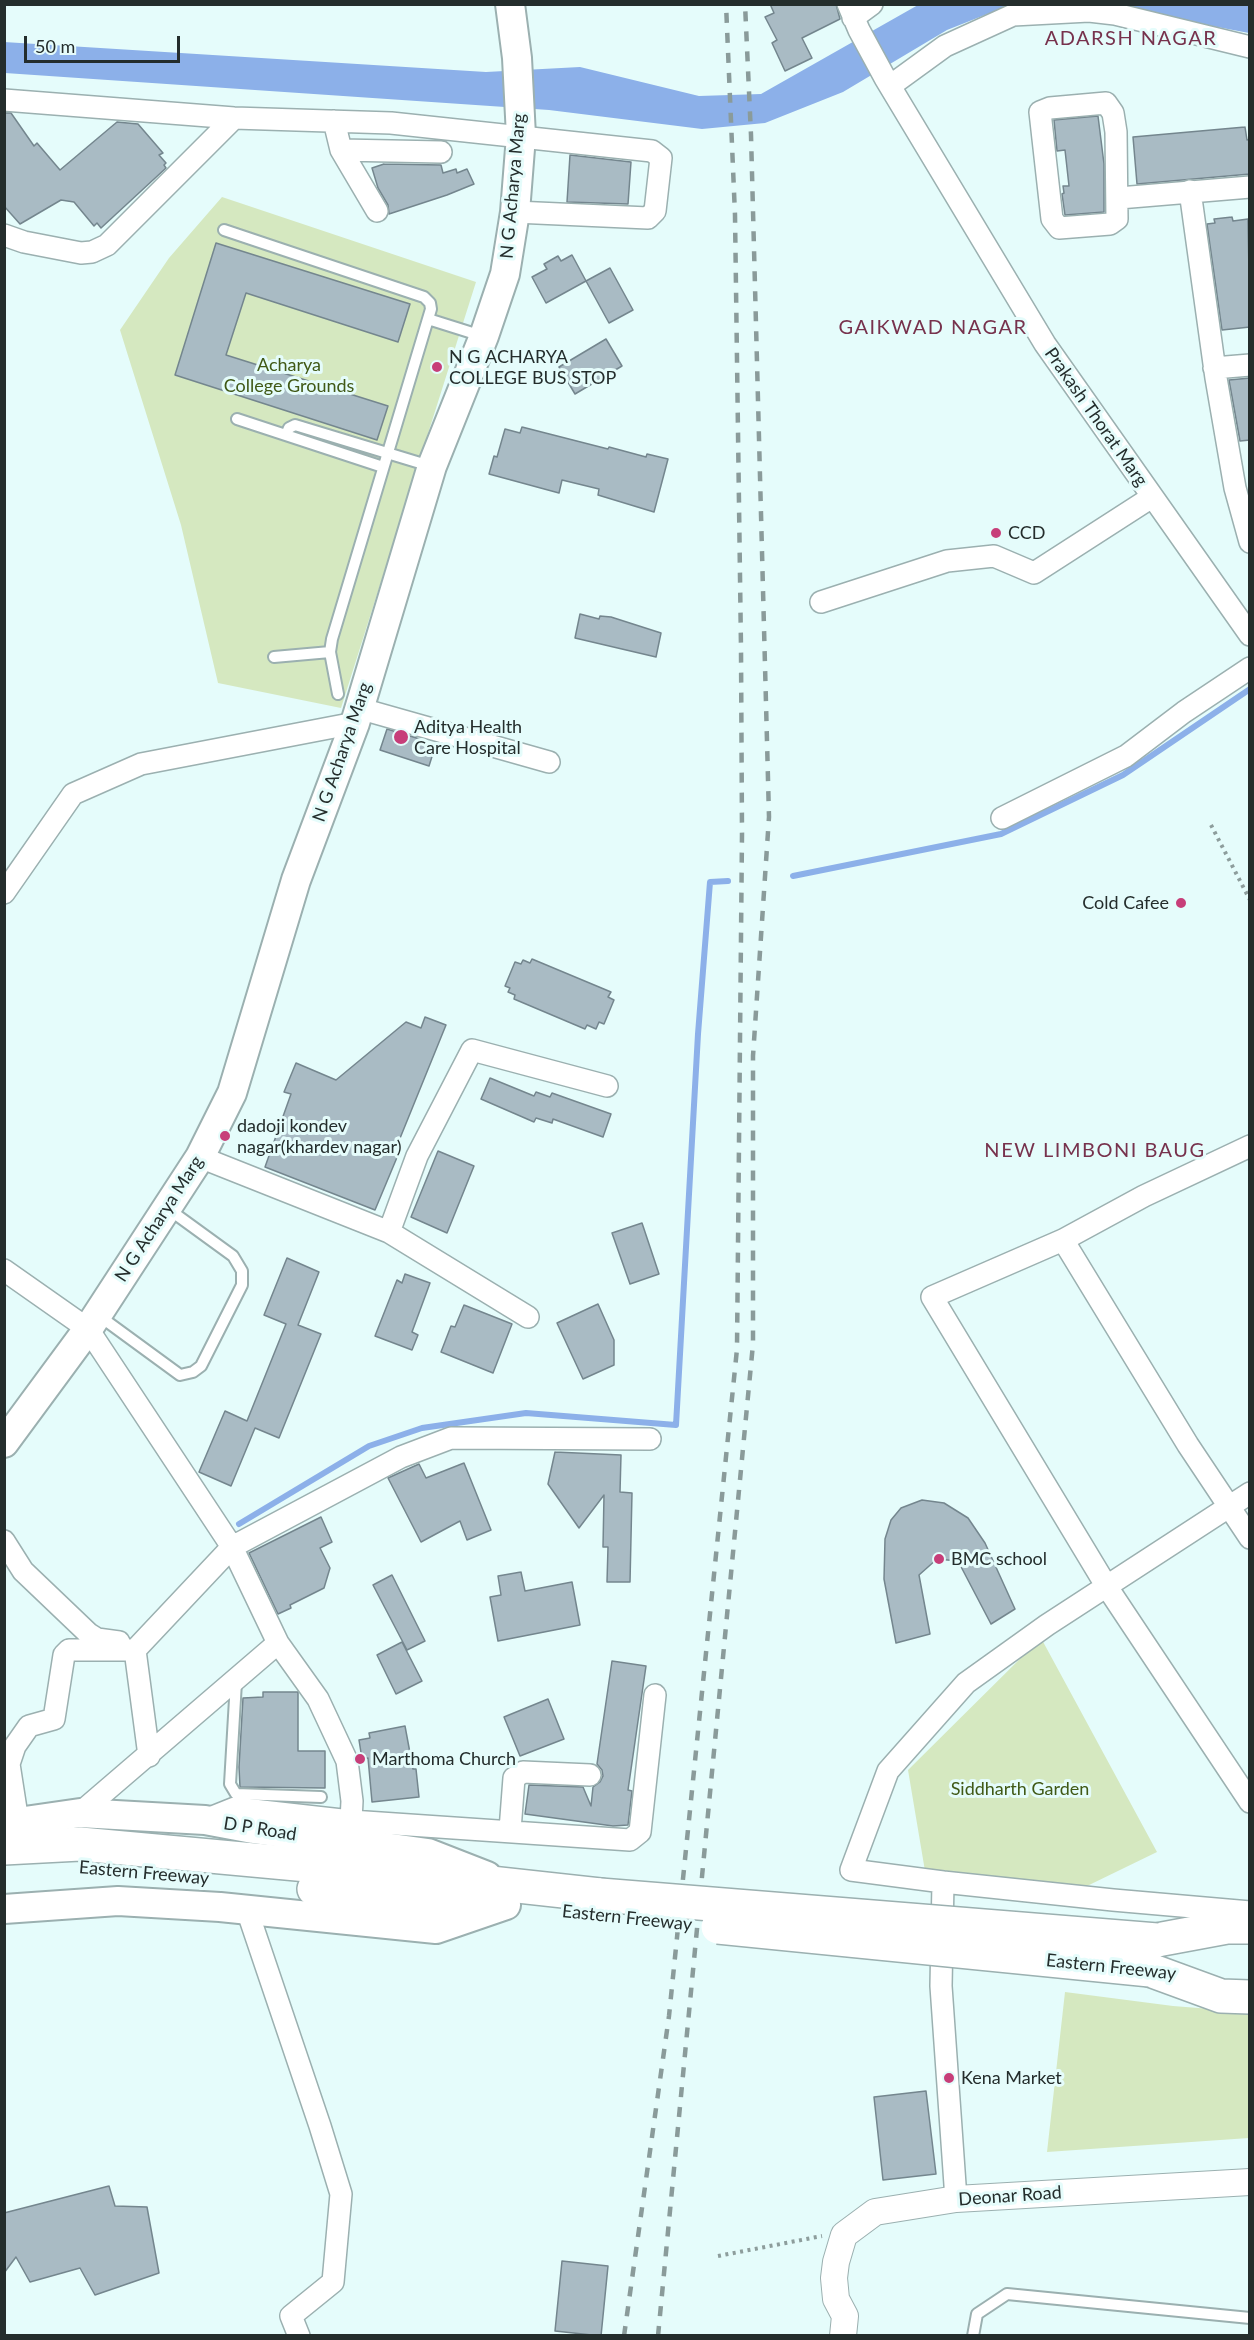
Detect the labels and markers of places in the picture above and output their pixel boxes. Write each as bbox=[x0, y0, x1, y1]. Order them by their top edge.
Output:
place label: N G ACHARYA COLLEGE BUS STOP bbox=[449, 346, 616, 388]
marker: N G ACHARYA COLLEGE BUS STOP bbox=[430, 360, 444, 374]
place label: CCD bbox=[1008, 522, 1045, 544]
marker: CCD bbox=[989, 526, 1003, 540]
place label: Aditya Health Care Hospital bbox=[414, 716, 522, 758]
marker: Aditya Health Care Hospital bbox=[392, 728, 410, 746]
place label: Cold Cafee bbox=[1082, 892, 1169, 914]
marker: Cold Cafee bbox=[1174, 896, 1188, 910]
place label: dadoji kondev nagar(khardev nagar) bbox=[237, 1115, 402, 1158]
marker: dadoji kondev nagar(khardev nagar) bbox=[218, 1129, 232, 1143]
place label: BMC school bbox=[951, 1548, 1047, 1570]
marker: BMC school bbox=[932, 1552, 946, 1566]
place label: Marthoma Church bbox=[372, 1748, 516, 1770]
marker: Marthoma Church bbox=[353, 1752, 367, 1766]
place label: Kena Market bbox=[961, 2067, 1062, 2089]
marker: Kena Market bbox=[942, 2071, 956, 2085]

